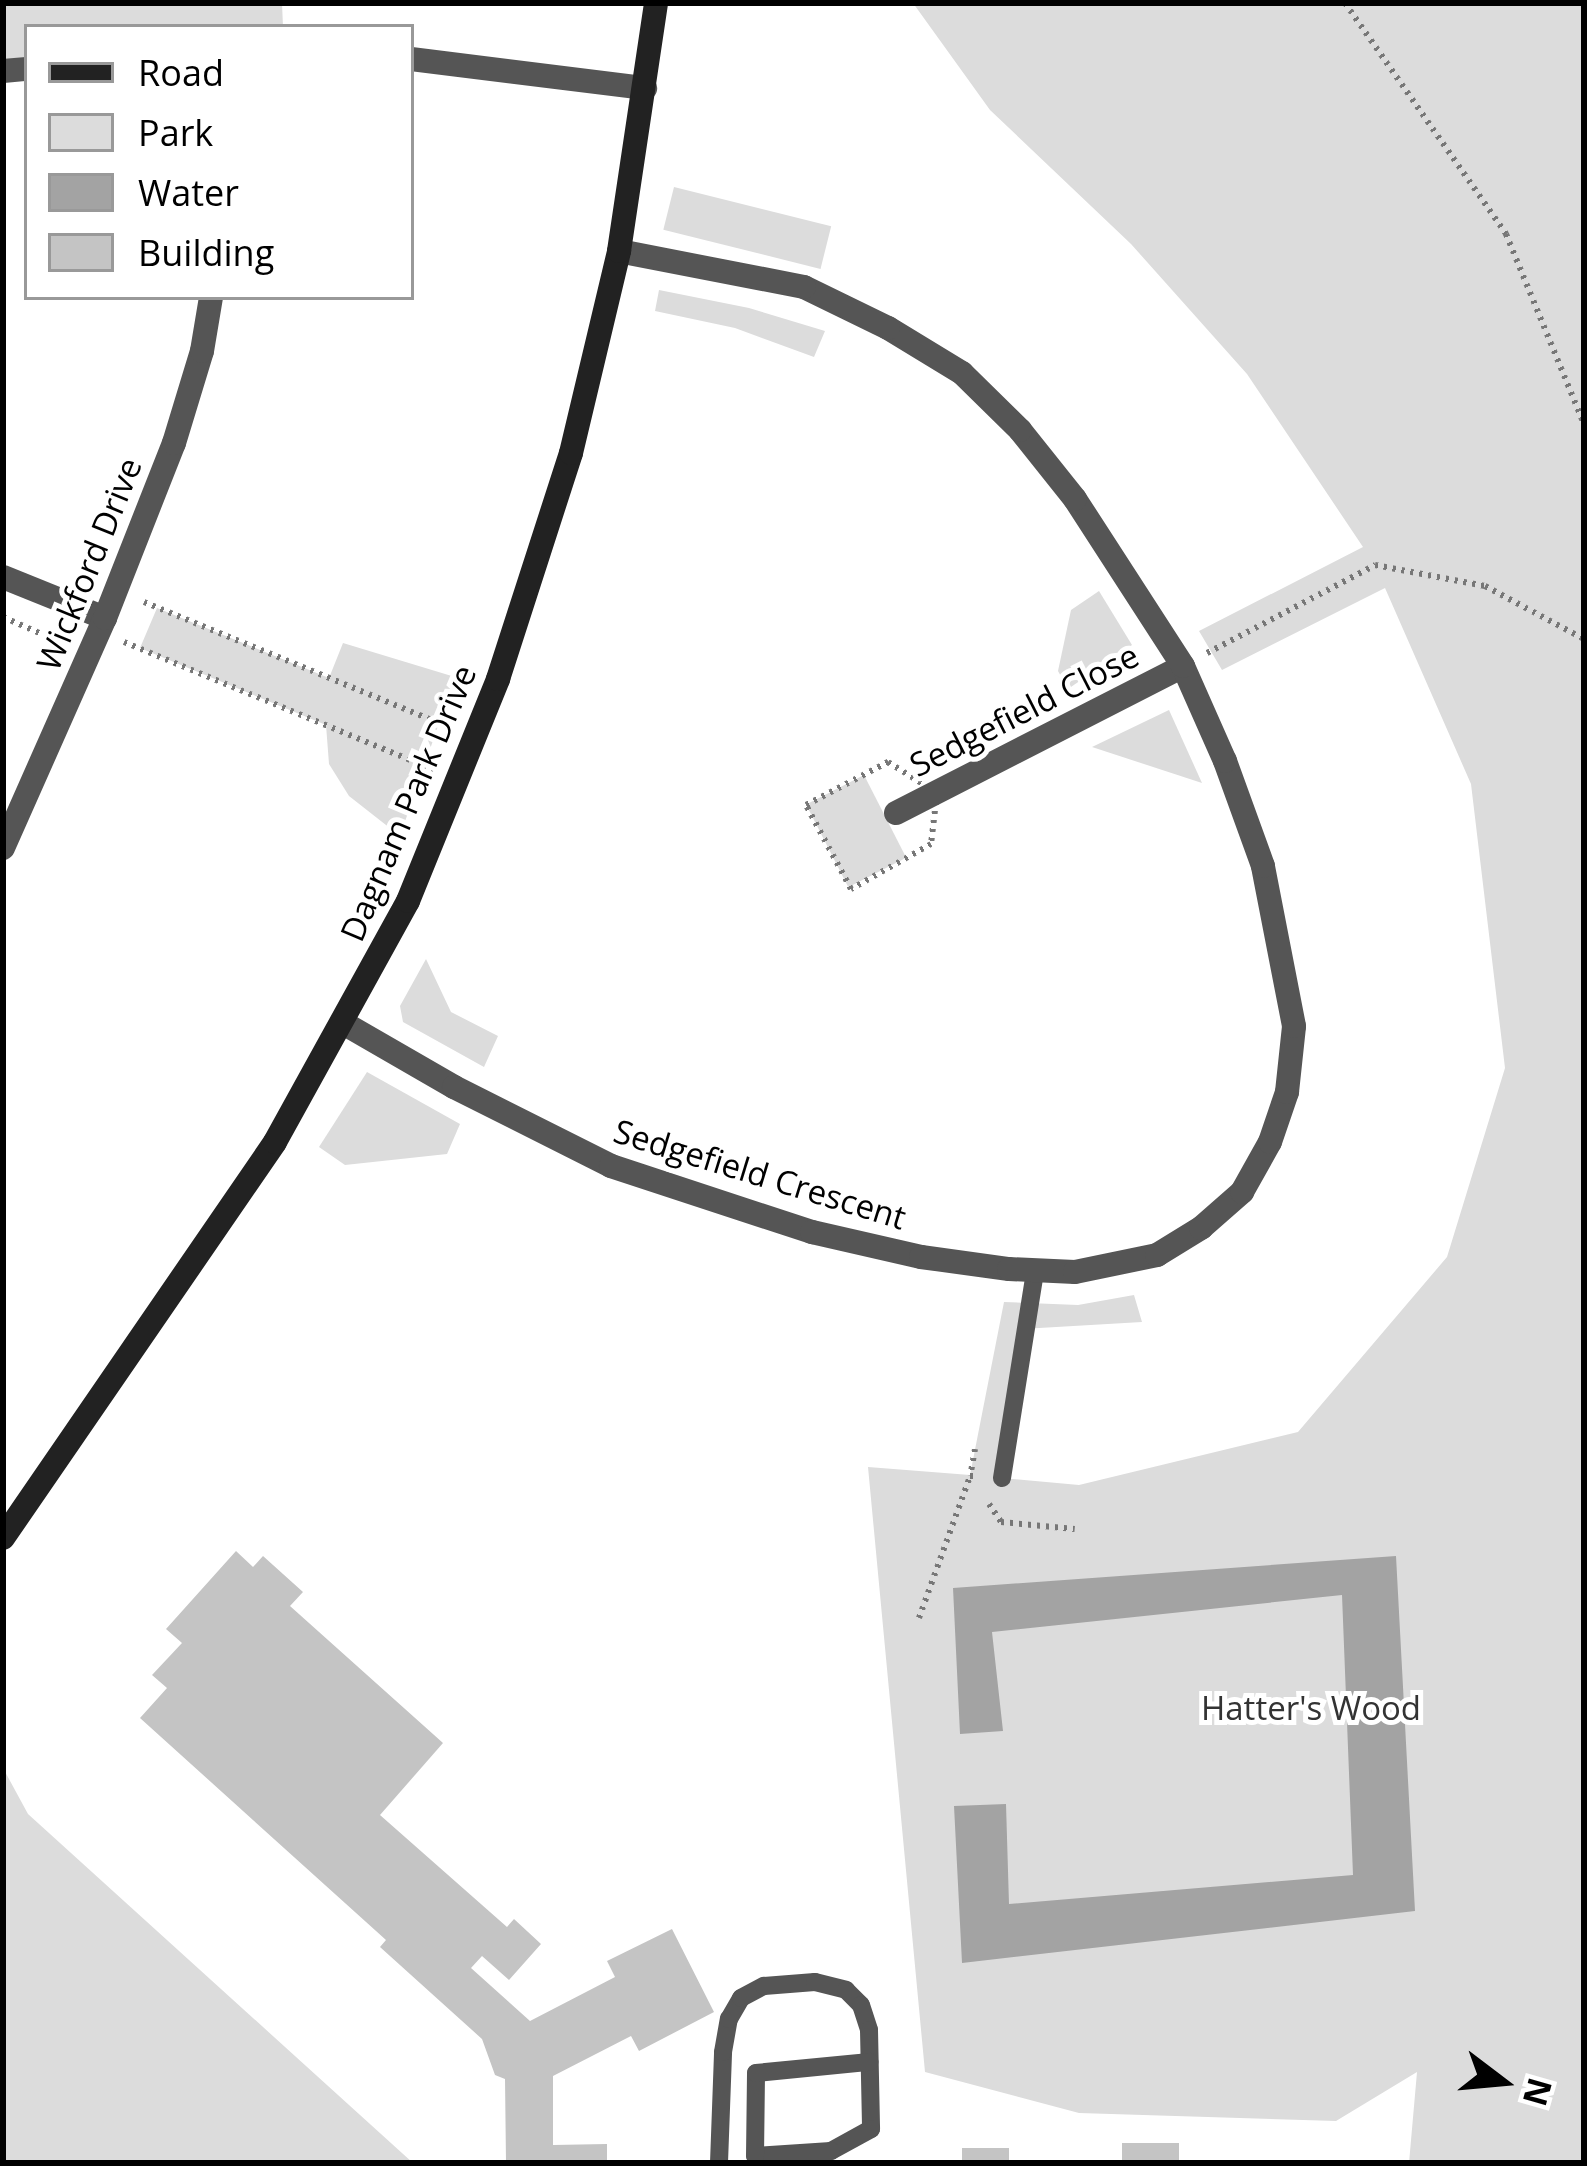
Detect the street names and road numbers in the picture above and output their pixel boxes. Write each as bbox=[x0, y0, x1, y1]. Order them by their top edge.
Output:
street label: Wickford Drive bbox=[28, 452, 150, 676]
street label: Sedgefield Close bbox=[903, 635, 1145, 785]
street label: Dagnam Park Drive bbox=[332, 659, 484, 947]
street label: Sedgefield Crescent bbox=[609, 1111, 911, 1237]

